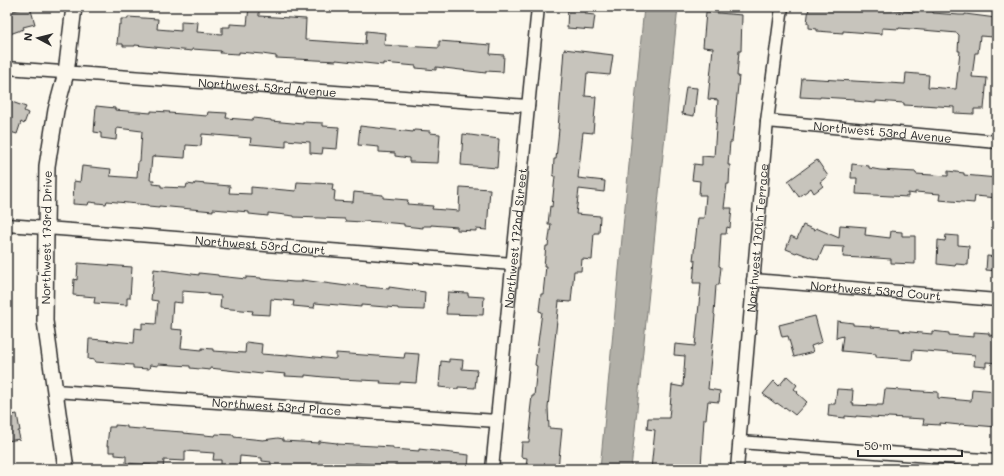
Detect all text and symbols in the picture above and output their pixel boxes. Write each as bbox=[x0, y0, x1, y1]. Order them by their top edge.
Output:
north arrow bbox=[18, 18, 58, 58]
text: N bbox=[20, 32, 36, 42]
street label: Northwest 53rd Avenue bbox=[197, 74, 337, 100]
street label: Northwest 53rd Avenue bbox=[813, 117, 952, 146]
street label: Northwest 170th Terrace bbox=[743, 163, 771, 313]
street label: Northwest 172nd Street bbox=[500, 167, 530, 309]
street label: Northwest 173rd Drive bbox=[37, 170, 55, 305]
street label: Northwest 53rd Court bbox=[194, 232, 326, 258]
street label: Northwest 53rd Court bbox=[810, 277, 941, 303]
street label: Northwest 53rd Place bbox=[211, 394, 342, 418]
scale bar bbox=[858, 432, 962, 458]
text: 50 m bbox=[864, 437, 892, 453]

